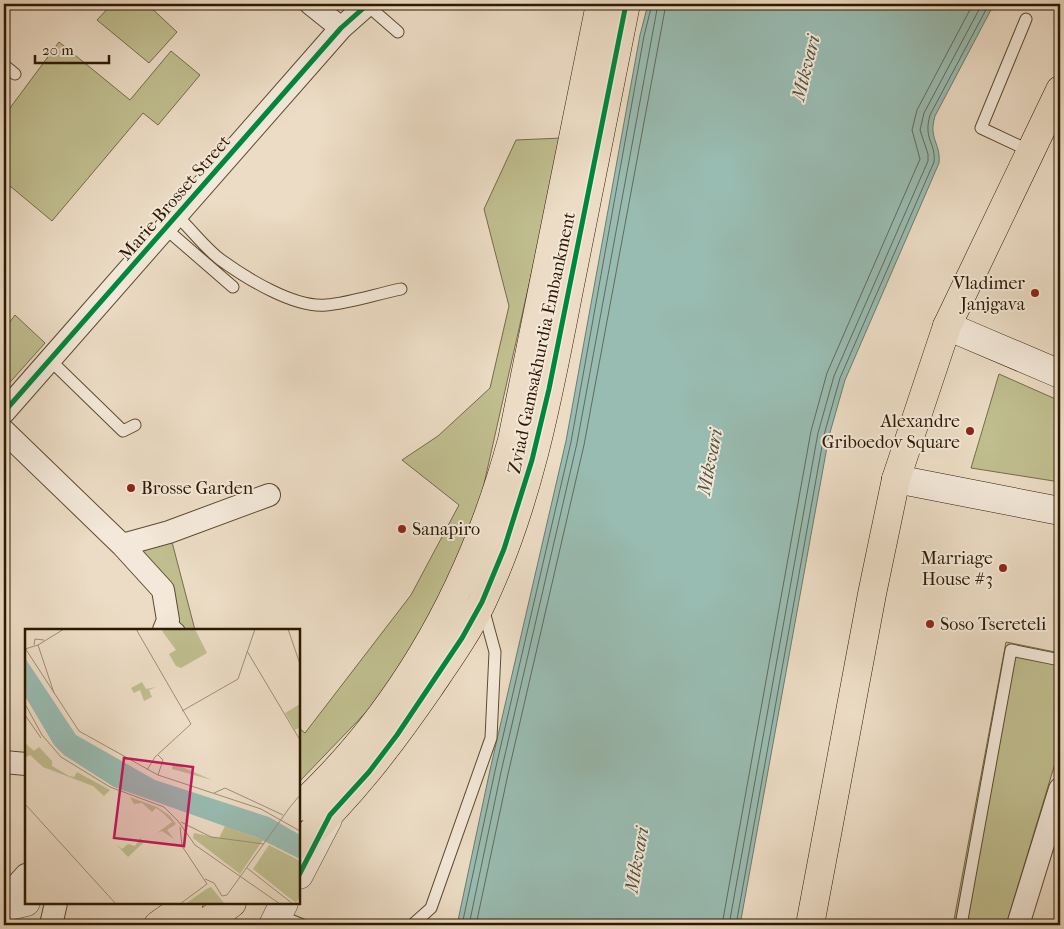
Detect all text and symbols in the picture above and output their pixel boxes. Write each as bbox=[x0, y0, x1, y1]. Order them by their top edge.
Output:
scale bar bbox=[35, 32, 109, 64]
water label: Mtkvari bbox=[787, 32, 825, 105]
text: 20 m bbox=[42, 41, 74, 59]
street label: Marie Brosset Street bbox=[115, 131, 235, 265]
street label: Zviad Gamsakhurdia Embankment bbox=[504, 210, 580, 476]
place label: Vladimer Janjgava bbox=[952, 273, 1026, 315]
marker: Vladimer Janjgava bbox=[1029, 287, 1041, 299]
place label: Alexandre Griboedov Square bbox=[822, 411, 960, 453]
marker: Alexandre Griboedov Square bbox=[964, 425, 976, 437]
water label: Mtkvari bbox=[692, 426, 727, 499]
place label: Brosse Garden bbox=[141, 478, 254, 499]
marker: Brosse Garden bbox=[125, 482, 137, 494]
place label: Sanapiro bbox=[412, 519, 480, 540]
marker: Sanapiro bbox=[396, 523, 408, 535]
place label: Marriage House #3 bbox=[921, 548, 993, 590]
marker: Marriage House #3 bbox=[997, 562, 1009, 574]
place label: Soso Tsereteli bbox=[940, 614, 1047, 635]
marker: Soso Tsereteli bbox=[924, 618, 936, 630]
inset map bbox=[25, 629, 300, 904]
water label: Mtkvari bbox=[620, 824, 654, 897]

